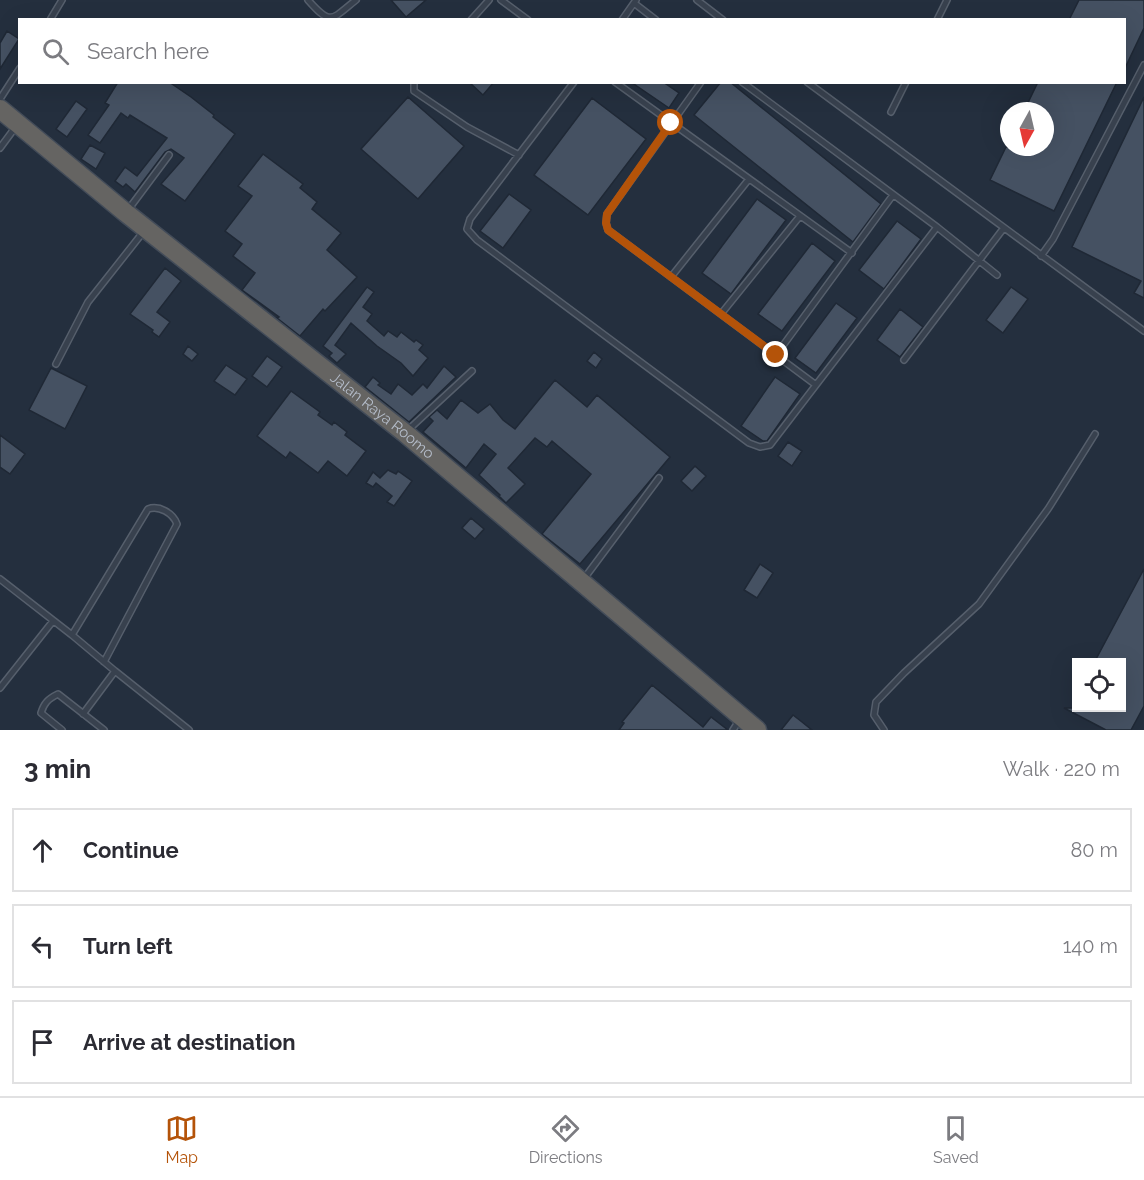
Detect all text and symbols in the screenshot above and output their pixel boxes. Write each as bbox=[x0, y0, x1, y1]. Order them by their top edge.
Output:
search box bbox=[18, 18, 1126, 84]
icon: search bbox=[39, 35, 72, 68]
text: Search here bbox=[87, 38, 209, 64]
north arrow bbox=[1000, 102, 1054, 156]
route start bbox=[657, 109, 683, 135]
route end bbox=[762, 341, 788, 367]
street label: Jalan Raya Roomo bbox=[327, 369, 438, 463]
map controls bbox=[1072, 658, 1126, 712]
button: locate bbox=[1072, 658, 1126, 712]
text: 3 min bbox=[24, 754, 91, 784]
text: Walk · 220 m bbox=[1003, 757, 1120, 781]
icon: ahead bbox=[26, 834, 59, 867]
text: Continue bbox=[83, 837, 179, 863]
text: 80 m bbox=[1070, 838, 1118, 862]
icon: left bbox=[26, 930, 59, 963]
text: Turn left bbox=[83, 933, 173, 959]
text: 140 m bbox=[1063, 934, 1118, 958]
icon: arrive bbox=[26, 1026, 59, 1059]
text: Arrive at destination bbox=[83, 1029, 296, 1055]
tab: Map bbox=[165, 1112, 198, 1167]
tab: Directions bbox=[529, 1112, 603, 1167]
tab: Saved bbox=[933, 1112, 979, 1167]

